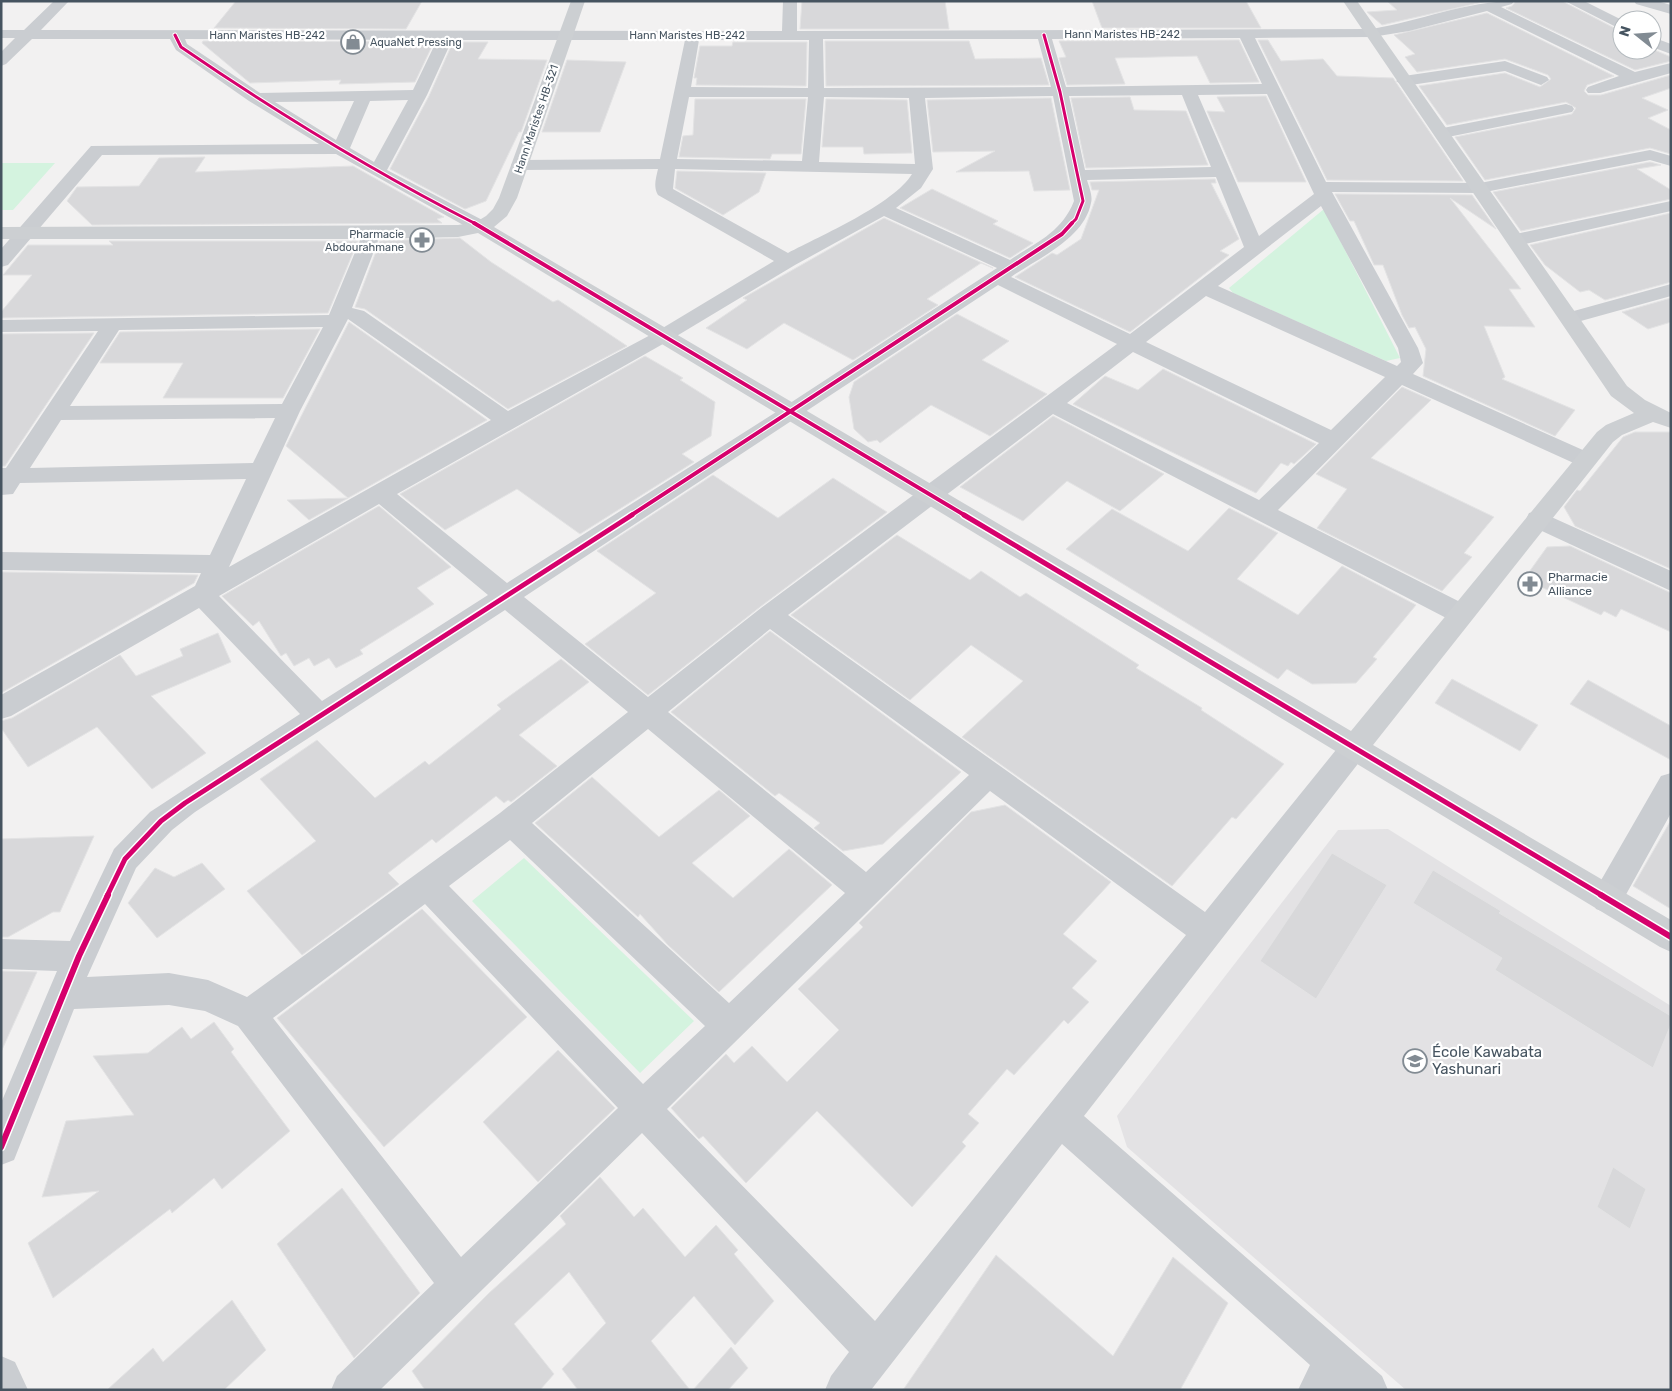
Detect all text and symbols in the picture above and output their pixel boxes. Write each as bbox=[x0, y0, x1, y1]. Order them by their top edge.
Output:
north arrow bbox=[1612, 10, 1662, 60]
text: N bbox=[1615, 24, 1635, 39]
street label: Hann Maristes HB-242 bbox=[1064, 28, 1180, 41]
street label: Hann Maristes HB-242 bbox=[209, 29, 325, 42]
shop icon: AquaNet Pressing bbox=[340, 29, 366, 55]
street label: Hann Maristes HB-242 bbox=[629, 29, 745, 42]
place label: AquaNet Pressing bbox=[370, 36, 462, 49]
street label: Hann Maristes HB-321 bbox=[512, 63, 561, 175]
pharmacy icon: Pharmacie Abdourahmane bbox=[409, 227, 435, 253]
place label: Pharmacie Abdourahmane bbox=[325, 228, 404, 254]
place label: Pharmacie Alliance bbox=[1548, 570, 1608, 598]
pharmacy icon: Pharmacie Alliance bbox=[1517, 571, 1543, 597]
place label: École Kawabata Yashunari bbox=[1432, 1043, 1542, 1078]
school or university icon: École Kawabata Yashunari bbox=[1402, 1048, 1428, 1074]

